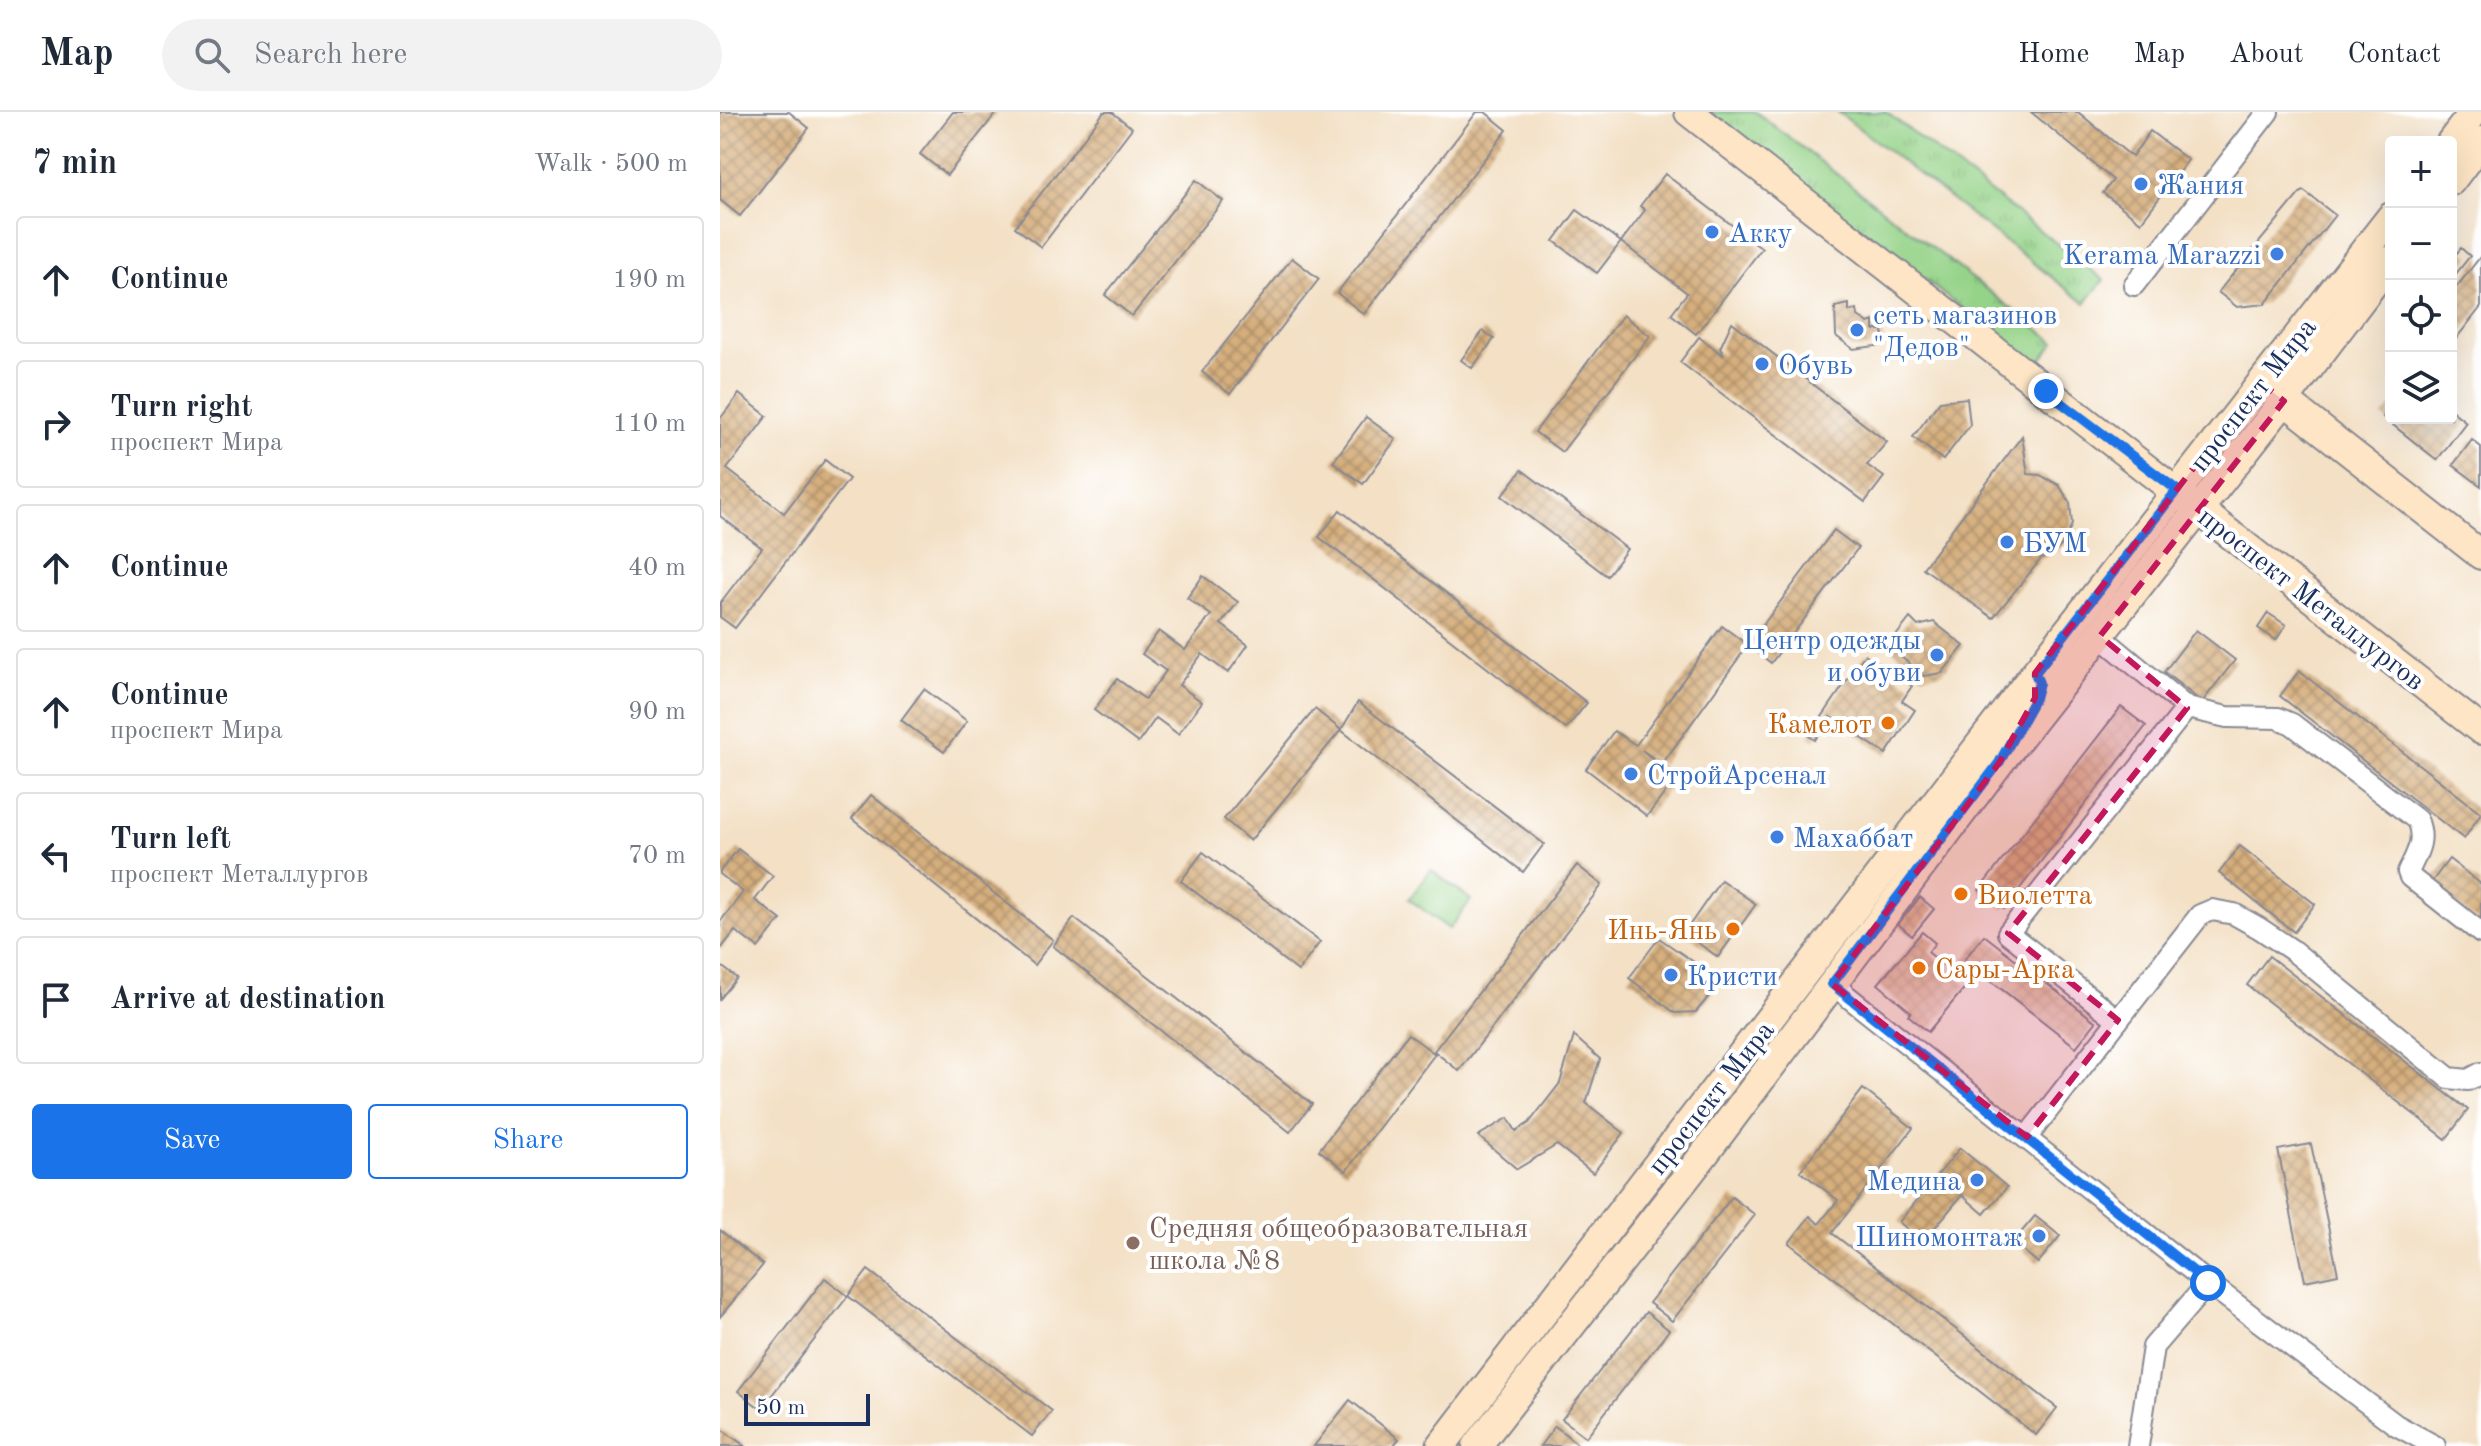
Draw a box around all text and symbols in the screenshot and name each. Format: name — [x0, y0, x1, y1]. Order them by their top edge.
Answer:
search box — [162, 19, 722, 91]
icon: search — [190, 33, 234, 77]
text: Map — [40, 36, 114, 74]
text: Search here — [254, 40, 407, 70]
text: Home — [2018, 41, 2089, 69]
text: Map — [2133, 41, 2185, 69]
text: About — [2229, 41, 2304, 69]
text: Contact — [2348, 41, 2441, 69]
map controls — [2385, 136, 2457, 424]
button: + — [2385, 136, 2457, 208]
text: 7 min — [32, 147, 117, 181]
text: Walk · 500 m — [534, 151, 688, 177]
place label: Жания — [2157, 173, 2244, 201]
marker: Жания — [2132, 175, 2150, 193]
button: − — [2385, 208, 2457, 280]
place label: Акку — [1728, 221, 1793, 249]
marker: Акку — [1703, 223, 1721, 241]
place label: Kerama Marazzi — [2063, 243, 2261, 271]
marker: Kerama Marazzi — [2268, 245, 2286, 263]
icon: ahead — [34, 258, 78, 302]
text: Continue — [110, 265, 229, 295]
text: 190 m — [613, 267, 686, 293]
button: locate — [2385, 280, 2457, 352]
place label: сеть магазинов "Дедов" — [1873, 303, 2057, 363]
street label: проспект Мира — [2186, 314, 2323, 478]
marker: сеть магазинов "Дедов" — [1848, 321, 1866, 339]
button: layers — [2385, 352, 2457, 424]
place label: Обувь — [1778, 353, 1853, 381]
marker: Обувь — [1753, 355, 1771, 373]
route end — [2028, 373, 2064, 409]
text: Turn right — [110, 393, 252, 423]
icon: right — [34, 402, 78, 446]
text: 110 m — [613, 411, 686, 437]
text: проспект Мира — [110, 430, 283, 456]
street label: проспект Металлургов — [2192, 504, 2428, 697]
place label: БУМ — [2023, 531, 2087, 559]
marker: БУМ — [1998, 533, 2016, 551]
icon: ahead — [34, 546, 78, 590]
text: Continue — [110, 553, 229, 583]
text: 40 m — [628, 555, 686, 581]
place label: Центр одежды и обуви — [1743, 628, 1921, 688]
marker: Центр одежды и обуви — [1928, 646, 1946, 664]
text: Continue — [110, 681, 229, 711]
icon: ahead — [34, 690, 78, 734]
text: 90 m — [628, 699, 686, 725]
place label: Камелот — [1768, 712, 1872, 740]
marker: Камелот — [1879, 714, 1897, 732]
text: проспект Мира — [110, 718, 283, 744]
place label: СтройАрсенал — [1647, 763, 1827, 791]
marker: СтройАрсенал — [1622, 765, 1640, 783]
text: Turn left — [110, 825, 231, 855]
place label: Махаббат — [1793, 826, 1914, 854]
marker: Махаббат — [1768, 828, 1786, 846]
icon: left — [34, 834, 78, 878]
text: 70 m — [628, 843, 686, 869]
text: проспект Металлургов — [110, 862, 368, 888]
place label: Виолетта — [1977, 883, 2093, 911]
marker: Виолетта — [1952, 885, 1970, 903]
place label: Инь-Янь — [1607, 918, 1717, 946]
marker: Инь-Янь — [1724, 920, 1742, 938]
place label: Сары-Арка — [1935, 957, 2075, 985]
marker: Сары-Арка — [1910, 959, 1928, 977]
place label: Кристи — [1687, 964, 1777, 992]
marker: Кристи — [1662, 966, 1680, 984]
icon: arrive — [34, 978, 78, 1022]
text: Arrive at destination — [110, 985, 385, 1015]
street label: проспект Мира — [1644, 1017, 1781, 1181]
button: Save — [32, 1104, 352, 1179]
button: Share — [368, 1104, 688, 1179]
place label: Медина — [1867, 1169, 1961, 1197]
marker: Медина — [1968, 1171, 1986, 1189]
place label: Средняя общеобразовательная школа №8 — [1149, 1216, 1528, 1276]
place label: Шиномонтаж — [1855, 1225, 2023, 1253]
marker: Шиномонтаж — [2030, 1227, 2048, 1245]
marker: Средняя общеобразовательная школа №8 — [1124, 1234, 1142, 1252]
route start — [2190, 1265, 2226, 1301]
scale bar — [744, 1390, 870, 1426]
text: 50 m — [756, 1397, 805, 1419]

